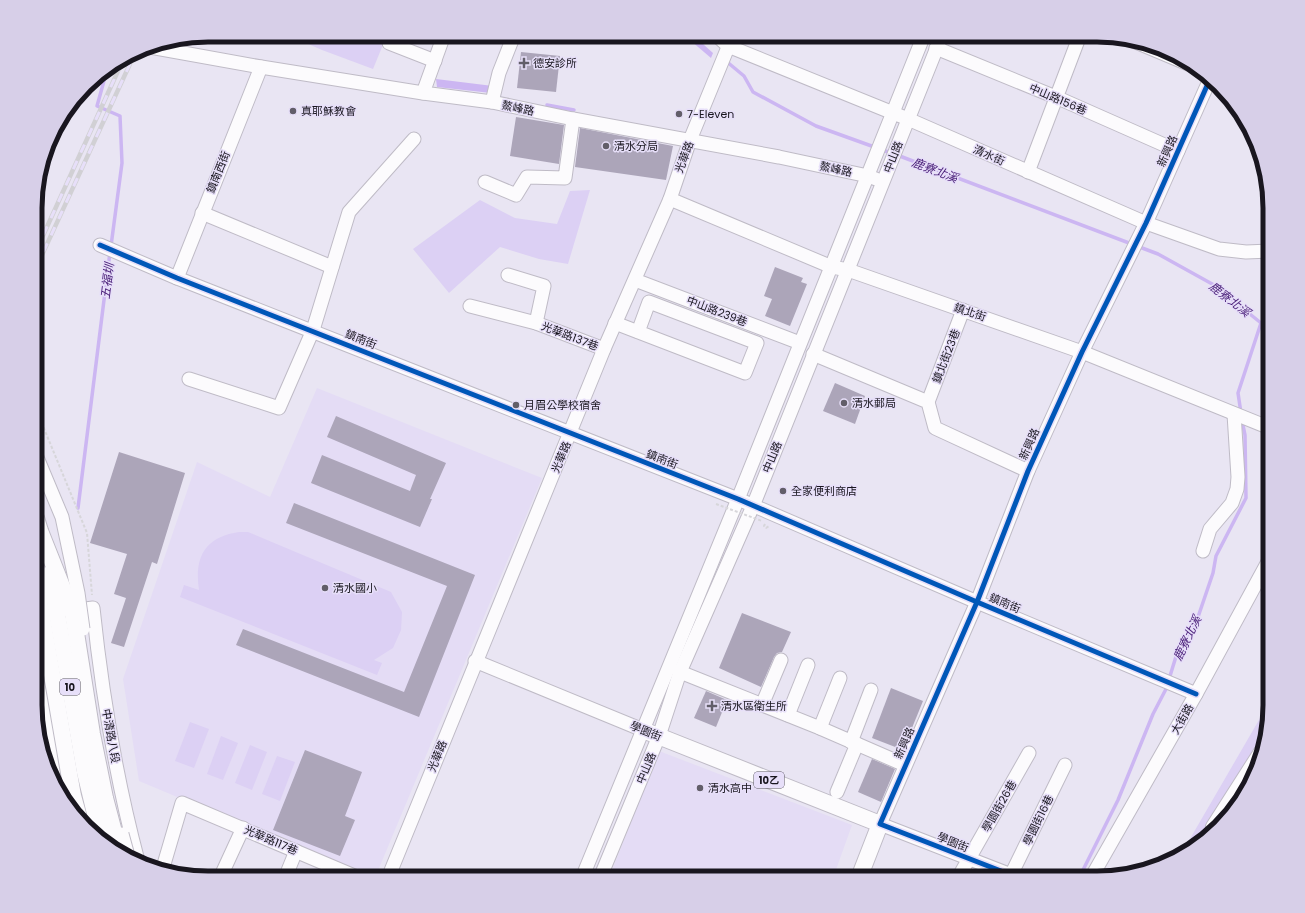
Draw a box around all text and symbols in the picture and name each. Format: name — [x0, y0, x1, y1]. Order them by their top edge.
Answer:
place label: 德安診所 — [533, 55, 577, 71]
marker: 德安診所 — [518, 57, 530, 69]
street label: 中山路156巷 — [1027, 80, 1089, 118]
street label: 鰲峰路 — [500, 97, 536, 119]
place label: 真耶穌教會 — [301, 103, 356, 119]
marker: 真耶穌教會 — [288, 106, 298, 116]
place label: 7-Eleven — [687, 106, 734, 122]
marker: 7-Eleven — [674, 109, 684, 119]
street label: 新興路 — [1153, 133, 1181, 169]
place label: 清水分局 — [614, 138, 658, 154]
street label: 光華路 — [671, 139, 697, 175]
street label: 中山路 — [880, 139, 906, 175]
marker: 清水分局 — [601, 141, 611, 151]
street label: 清水街 — [971, 141, 1007, 169]
street label: 鎮南西街 — [202, 149, 234, 195]
water label: 鹿寮北溪 — [910, 153, 962, 187]
street label: 鰲峰路 — [818, 158, 854, 180]
water label: 五福圳 — [96, 260, 118, 300]
water label: 鹿寮北溪 — [1206, 278, 1256, 322]
street label: 中山路239巷 — [684, 292, 750, 330]
street label: 鎮北街 — [952, 299, 988, 325]
street label: 光華路137巷 — [539, 318, 601, 354]
street label: 鎮南街 — [343, 325, 379, 353]
street label: 鎮北街23巷 — [928, 327, 964, 385]
place label: 清水郵局 — [852, 395, 896, 411]
place label: 月眉公學校宿舍 — [524, 397, 601, 413]
marker: 清水郵局 — [839, 398, 849, 408]
marker: 月眉公學校宿舍 — [511, 400, 521, 410]
street label: 新興路 — [1015, 426, 1043, 462]
street label: 光華路 — [547, 439, 575, 475]
street label: 中山路 — [758, 439, 786, 475]
street label: 鎮南街 — [644, 446, 680, 472]
place label: 全家便利商店 — [791, 483, 857, 499]
marker: 全家便利商店 — [778, 486, 788, 496]
place label: 清水國小 — [333, 580, 377, 596]
marker: 清水國小 — [320, 583, 330, 593]
street label: 鎮南街 — [987, 589, 1023, 617]
water label: 鹿寮北溪 — [1169, 611, 1206, 663]
road number: 10 — [60, 679, 80, 695]
place label: 清水區衛生所 — [721, 698, 787, 714]
marker: 清水區衛生所 — [706, 700, 718, 712]
street label: 大街路 — [1167, 701, 1197, 737]
street label: 中清路八段 — [98, 708, 124, 764]
street label: 學園街 — [628, 717, 664, 745]
street label: 新興路 — [890, 725, 918, 761]
street label: 光華路 — [423, 738, 451, 774]
street label: 中山路 — [632, 750, 660, 786]
road number: 10乙 — [754, 772, 784, 788]
street label: 學園街26巷 — [978, 777, 1020, 835]
place label: 清水高中 — [708, 780, 752, 796]
marker: 清水高中 — [695, 783, 705, 793]
street label: 學園街16巷 — [1019, 792, 1057, 848]
street label: 光華路117巷 — [242, 821, 300, 859]
street label: 學園街 — [935, 828, 971, 856]

